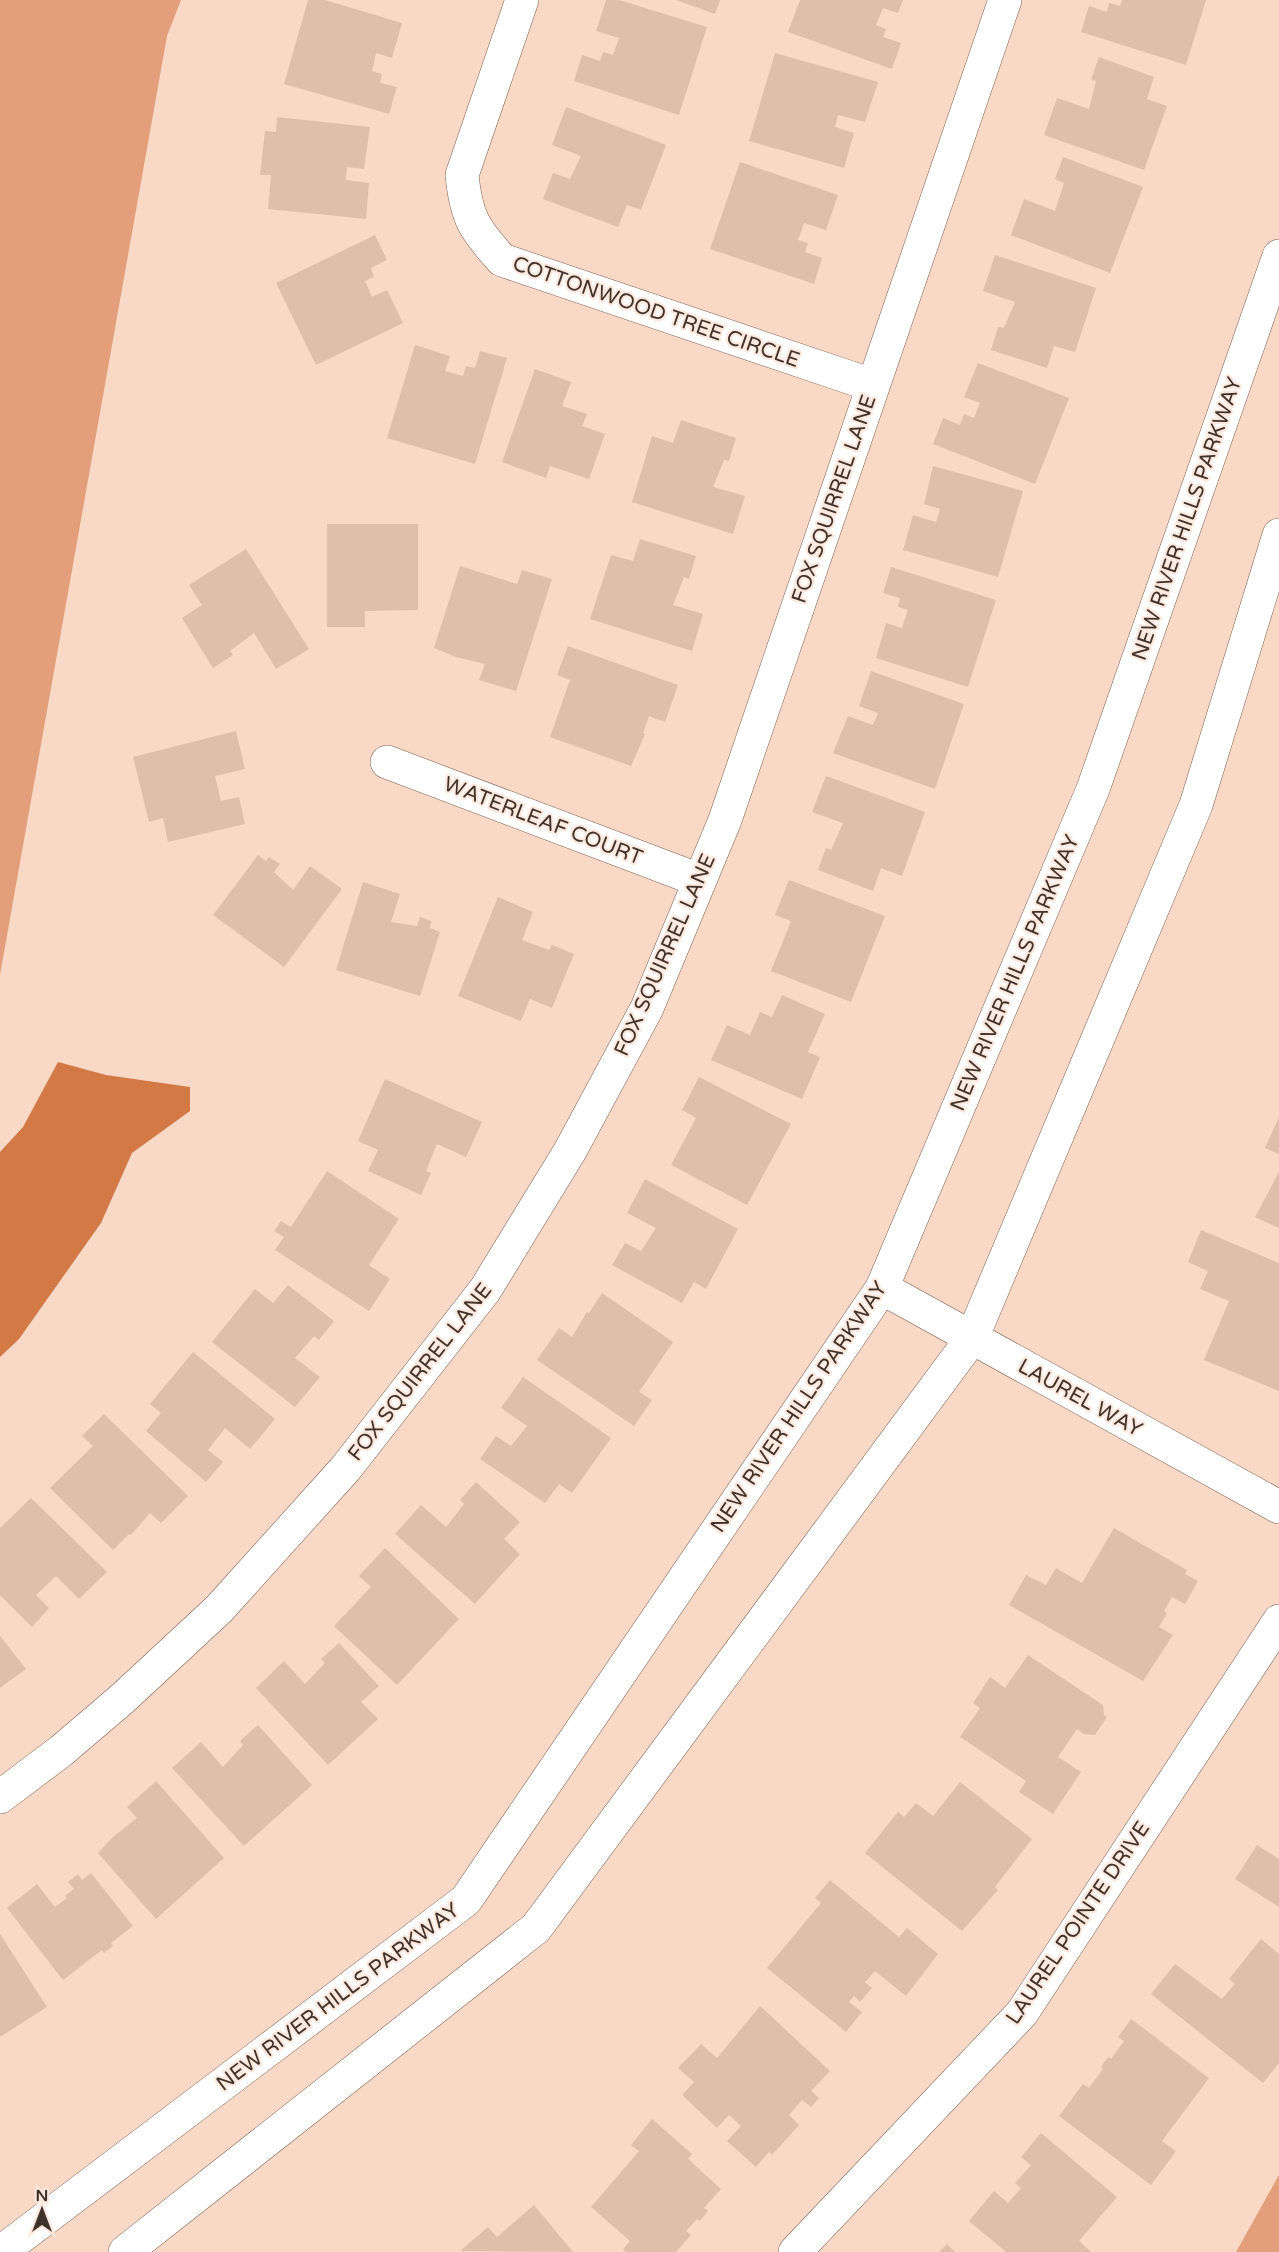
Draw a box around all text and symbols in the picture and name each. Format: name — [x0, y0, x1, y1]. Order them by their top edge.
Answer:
street label: COTTONWOOD TREE CIRCLE — [509, 251, 803, 373]
street label: NEW RIVER HILLS PARKWAY — [1127, 374, 1247, 664]
street label: FOX SQUIRREL LANE — [787, 392, 881, 606]
street label: WATERLEAF COURT — [440, 772, 646, 871]
street label: NEW RIVER HILLS PARKWAY — [945, 831, 1085, 1115]
street label: FOX SQUIRREL LANE — [609, 850, 721, 1060]
street label: NEW RIVER HILLS PARKWAY — [705, 1277, 893, 1537]
street label: FOX SQUIRREL LANE — [343, 1278, 497, 1466]
street label: LAUREL WAY — [1014, 1354, 1146, 1442]
street label: LAUREL POINTE DRIVE — [1001, 1817, 1155, 2029]
street label: NEW RIVER HILLS PARKWAY — [212, 1897, 464, 2097]
north arrow — [12, 2180, 72, 2240]
text: N — [36, 2186, 48, 2206]

